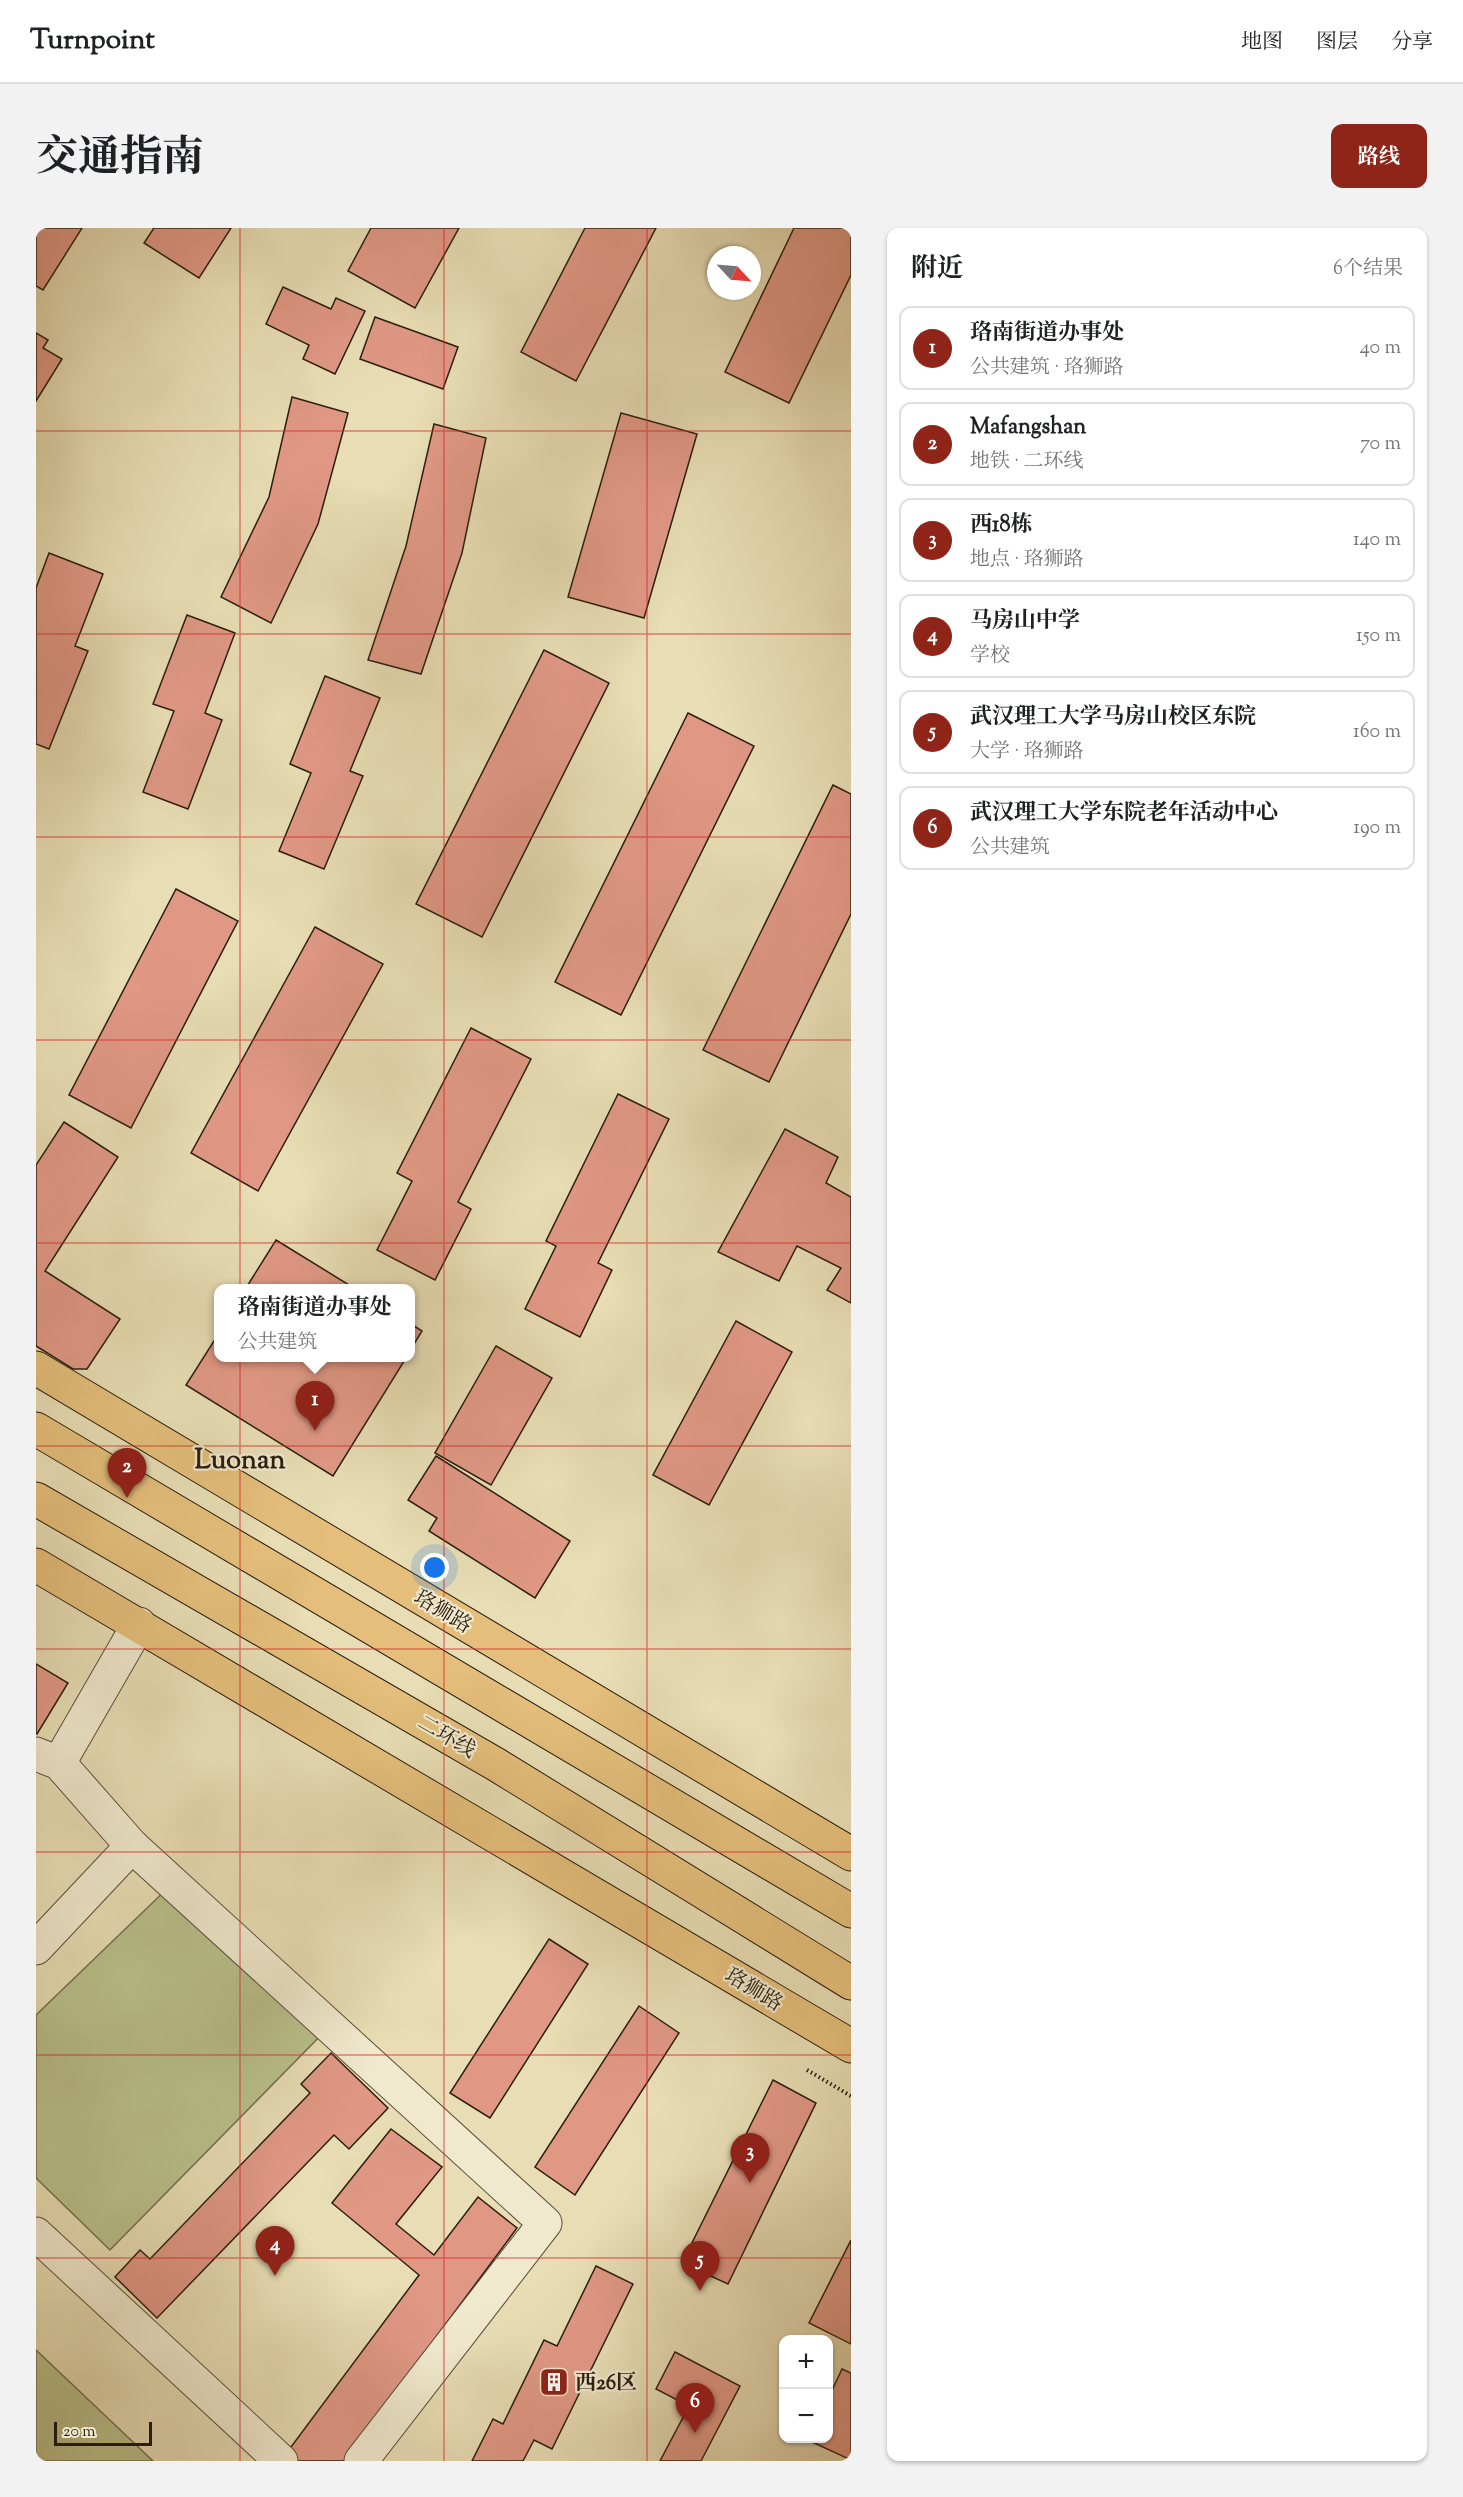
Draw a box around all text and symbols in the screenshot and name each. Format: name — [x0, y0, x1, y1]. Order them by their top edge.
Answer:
text: Turnpoint — [30, 21, 155, 61]
text: 地图 — [1241, 28, 1283, 58]
text: 图层 — [1316, 28, 1358, 58]
text: 分享 — [1391, 28, 1433, 58]
button: 路线 — [1331, 124, 1427, 188]
text: 交通指南 — [36, 130, 204, 190]
north arrow — [707, 246, 761, 300]
text: 附近 — [911, 251, 963, 288]
text: 6个结果 — [1333, 255, 1403, 284]
text: 珞南街道办事处 — [970, 318, 1124, 350]
text: 1 — [929, 334, 936, 363]
text: 40 m — [1360, 334, 1401, 363]
text: 公共建筑 · 珞狮路 — [970, 354, 1124, 383]
text: Mafangshan — [970, 412, 1086, 444]
text: 2 — [928, 430, 937, 459]
text: 70 m — [1360, 430, 1401, 459]
text: 地铁 · 二环线 — [970, 448, 1084, 477]
text: 西18栋 — [970, 510, 1032, 542]
text: 3 — [928, 526, 937, 555]
text: 140 m — [1353, 526, 1401, 555]
text: 地点 · 珞狮路 — [970, 546, 1084, 575]
text: 马房山中学 — [970, 606, 1080, 638]
text: 4 — [927, 622, 938, 651]
text: 150 m — [1356, 622, 1401, 651]
text: 学校 — [970, 642, 1010, 671]
text: 武汉理工大学马房山校区东院 — [970, 702, 1256, 734]
text: 5 — [929, 718, 936, 747]
text: 160 m — [1353, 718, 1401, 747]
text: 大学 · 珞狮路 — [970, 738, 1084, 767]
text: 武汉理工大学东院老年活动中心 — [970, 798, 1278, 830]
text: 6 — [928, 814, 937, 843]
text: 190 m — [1353, 814, 1401, 843]
text: 公共建筑 — [970, 834, 1050, 863]
popup — [214, 1284, 415, 1362]
text: 珞南街道办事处 — [237, 1293, 392, 1325]
text: 公共建筑 — [237, 1329, 317, 1358]
pin: 1 — [296, 1382, 334, 1431]
district label: Luonan — [195, 1442, 286, 1481]
pin: 2 — [108, 1448, 146, 1498]
your location — [420, 1553, 449, 1582]
street label: 珞狮路 — [407, 1584, 477, 1642]
street label: 二环线 — [411, 1709, 481, 1766]
street label: 珞狮路 — [718, 1962, 788, 2020]
pin: 3 — [730, 2134, 770, 2183]
pin: 4 — [256, 2226, 294, 2276]
pin: 5 — [680, 2242, 720, 2291]
map controls — [779, 2335, 833, 2443]
button: + — [779, 2335, 833, 2389]
building icon: 西26区 — [538, 2366, 570, 2398]
place label: 西26区 — [575, 2369, 637, 2399]
pin: 6 — [676, 2384, 714, 2433]
button: − — [779, 2389, 833, 2443]
scale bar — [54, 2419, 152, 2446]
text: 20 m — [63, 2421, 96, 2444]

